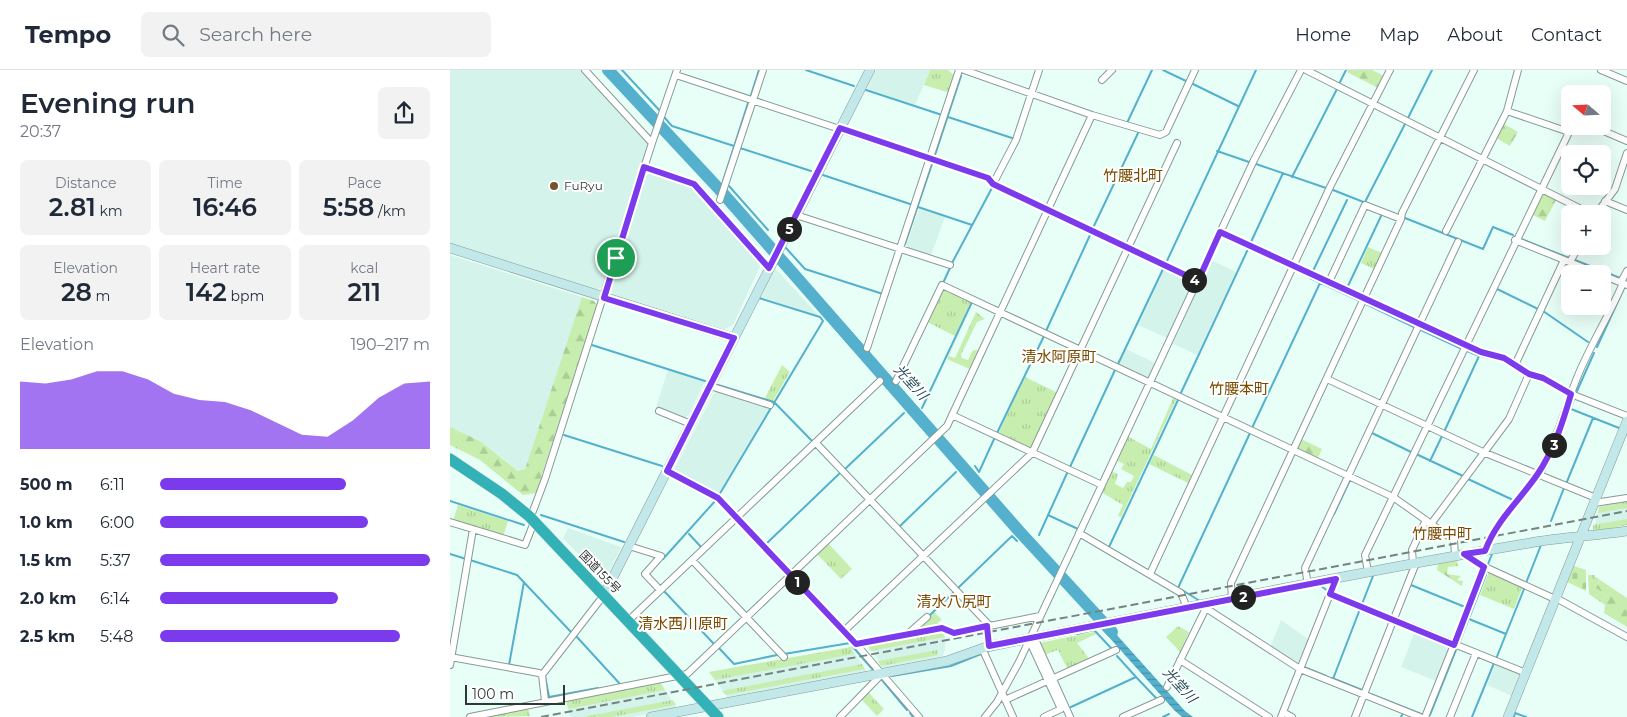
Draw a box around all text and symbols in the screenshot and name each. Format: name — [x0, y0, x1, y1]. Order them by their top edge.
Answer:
search box — [141, 12, 491, 57]
text: Tempo — [25, 20, 111, 49]
icon: search — [159, 21, 187, 49]
text: Search here — [199, 23, 312, 46]
text: Home — [1295, 24, 1351, 46]
text: Map — [1379, 24, 1419, 46]
text: About — [1447, 24, 1503, 46]
text: Contact — [1531, 24, 1602, 46]
north arrow — [1561, 85, 1611, 135]
map controls — [1561, 85, 1611, 315]
text: Evening run — [20, 86, 195, 120]
button: share — [378, 87, 430, 139]
text: 20:37 — [20, 122, 61, 141]
button: locate — [1561, 145, 1611, 195]
district label: 竹腰北町 — [1103, 166, 1163, 185]
text: Distance — [55, 174, 116, 192]
text: Time — [207, 174, 243, 192]
text: Pace — [347, 174, 381, 192]
place label: FuRyu — [564, 178, 603, 193]
marker: FuRyu — [548, 180, 560, 192]
text: 2.81 — [49, 192, 96, 222]
text: 16:46 — [193, 192, 257, 222]
text: 5:58 — [323, 192, 374, 222]
text: km — [96, 202, 123, 220]
text: /km — [374, 202, 406, 220]
button: + — [1561, 205, 1611, 255]
pin: 5 — [776, 216, 802, 242]
text: 5 — [785, 220, 794, 238]
pin — [595, 237, 637, 279]
icon: arrive — [602, 244, 630, 272]
text: Elevation — [53, 259, 118, 277]
text: Heart rate — [190, 259, 260, 277]
text: kcal — [350, 259, 378, 277]
button: − — [1561, 265, 1611, 315]
pin: 4 — [1182, 268, 1206, 292]
text: 4 — [1190, 271, 1199, 289]
text: 28 — [61, 277, 92, 307]
text: 142 — [186, 277, 227, 307]
text: 211 — [348, 277, 381, 307]
text: m — [92, 287, 110, 305]
text: bpm — [227, 287, 264, 305]
text: Elevation — [20, 335, 94, 354]
text: 190–217 m — [351, 335, 430, 354]
district label: 清水阿原町 — [1021, 347, 1097, 366]
water label: 光堂川 — [890, 360, 933, 405]
district label: 竹腰本町 — [1209, 379, 1269, 398]
pin: 3 — [1542, 432, 1566, 458]
text: 3 — [1550, 436, 1559, 454]
text: 500 m — [20, 475, 73, 494]
text: 6:11 — [100, 475, 125, 494]
text: 1.0 km — [20, 513, 73, 532]
text: 6:00 — [100, 513, 134, 532]
district label: 竹腰中町 — [1412, 524, 1472, 543]
street label: 国道155号 — [576, 547, 624, 596]
text: 1.5 km — [20, 551, 72, 570]
text: 5:37 — [100, 551, 131, 570]
pin: 1 — [784, 570, 810, 594]
text: 1 — [795, 573, 800, 591]
pin: 2 — [1230, 584, 1256, 610]
text: 2 — [1239, 588, 1248, 606]
text: 2.0 km — [20, 589, 76, 608]
text: 6:14 — [100, 589, 130, 608]
district label: 清水八尻町 — [916, 592, 992, 611]
district label: 清水西川原町 — [638, 614, 728, 633]
text: 2.5 km — [20, 627, 75, 646]
text: 5:48 — [100, 627, 133, 646]
water label: 光堂川 — [1159, 663, 1202, 708]
scale bar — [465, 682, 565, 705]
text: 100 m — [472, 685, 514, 703]

